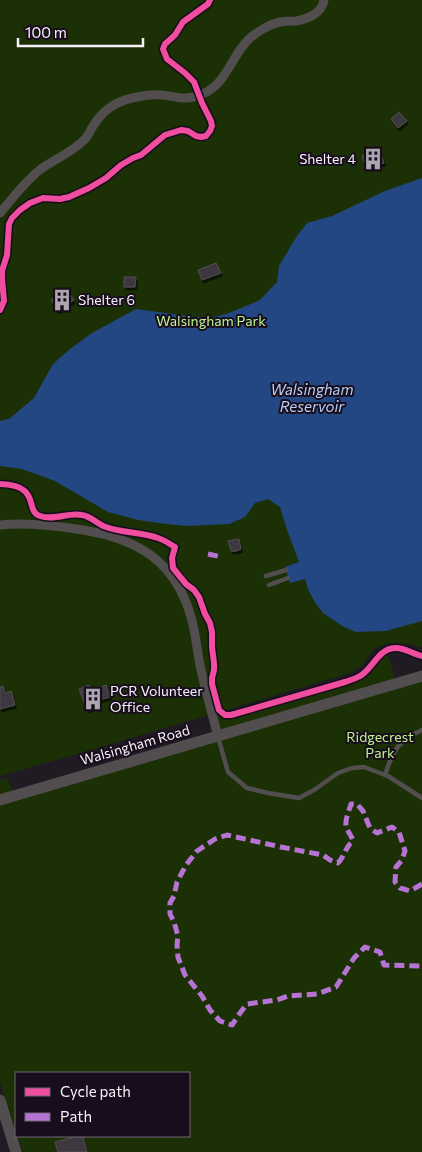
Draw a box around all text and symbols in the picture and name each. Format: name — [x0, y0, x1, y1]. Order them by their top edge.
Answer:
scale bar — [18, 15, 142, 47]
text: 100 m — [25, 23, 67, 41]
building icon: Shelter 4 — [360, 146, 386, 172]
place label: Shelter 4 — [299, 150, 357, 167]
building icon: Shelter 6 — [49, 287, 75, 313]
place label: Shelter 6 — [78, 291, 135, 308]
park label: Walsingham Park — [156, 312, 266, 329]
water label: Walsingham Reservoir — [270, 380, 354, 415]
place label: PCR Volunteer Office — [110, 682, 203, 715]
building icon: PCR Volunteer Office — [80, 686, 106, 712]
street label: Walsingham Road — [78, 721, 191, 768]
park label: Ridgecrest Park — [346, 728, 414, 761]
legend — [15, 1072, 190, 1137]
text: Cycle path — [60, 1082, 131, 1100]
text: Path — [60, 1107, 92, 1125]

